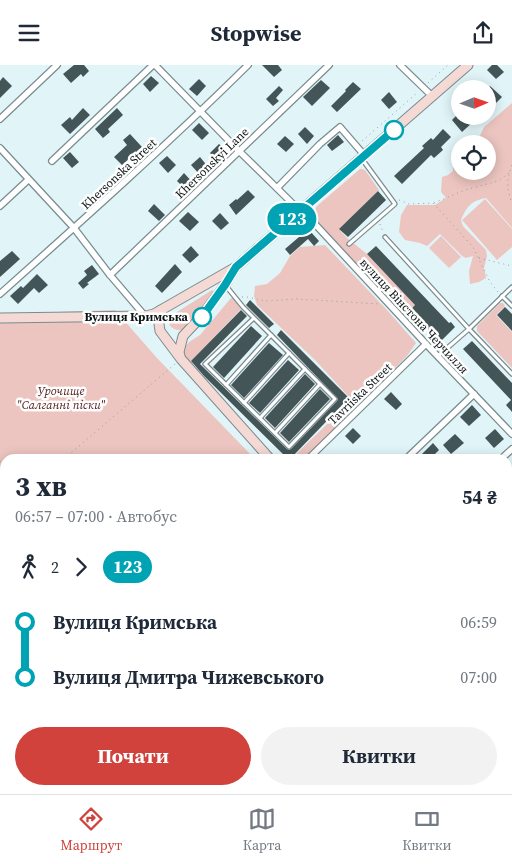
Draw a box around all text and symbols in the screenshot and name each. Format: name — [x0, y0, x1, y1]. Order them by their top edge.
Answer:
text: Stopwise — [211, 18, 301, 48]
icon: menu — [15, 19, 43, 47]
icon: share — [469, 19, 497, 47]
north arrow — [451, 80, 496, 125]
map controls — [451, 80, 496, 180]
unlabelled marker — [384, 120, 404, 140]
street label: Khersonskyi Lane — [172, 124, 252, 202]
street label: Khersonska Street — [78, 135, 160, 213]
button: locate — [451, 135, 496, 180]
line badge: 123 — [263, 203, 321, 235]
text: 123 — [277, 206, 307, 231]
street label: вулиця Вінстона Черчилля — [356, 255, 472, 377]
marker: Вулиця Кримська — [192, 307, 212, 327]
place label: Вулиця Кримська — [84, 309, 189, 325]
street label: Tavriiska Street — [325, 360, 395, 428]
park label: Урочище "Салганні піски" — [17, 383, 105, 413]
text: 3 хв — [15, 467, 67, 505]
text: 54 ₴ — [462, 484, 497, 510]
text: 06:57 – 07:00 · Автобус — [15, 505, 177, 527]
icon: walk — [15, 553, 43, 581]
icon: forward — [67, 553, 95, 581]
text: 123 — [113, 554, 142, 579]
text: 2 — [51, 556, 59, 578]
text: Вулиця Кримська — [53, 609, 217, 635]
text: 06:59 — [460, 611, 497, 633]
text: Вулиця Дмитра Чижевського — [53, 664, 324, 690]
text: 07:00 — [460, 666, 497, 688]
button: Почати — [15, 727, 251, 785]
button: Квитки — [261, 727, 497, 785]
tab: Маршрут — [60, 805, 122, 855]
tab: Карта — [243, 805, 282, 855]
tab: Квитки — [402, 805, 452, 855]

